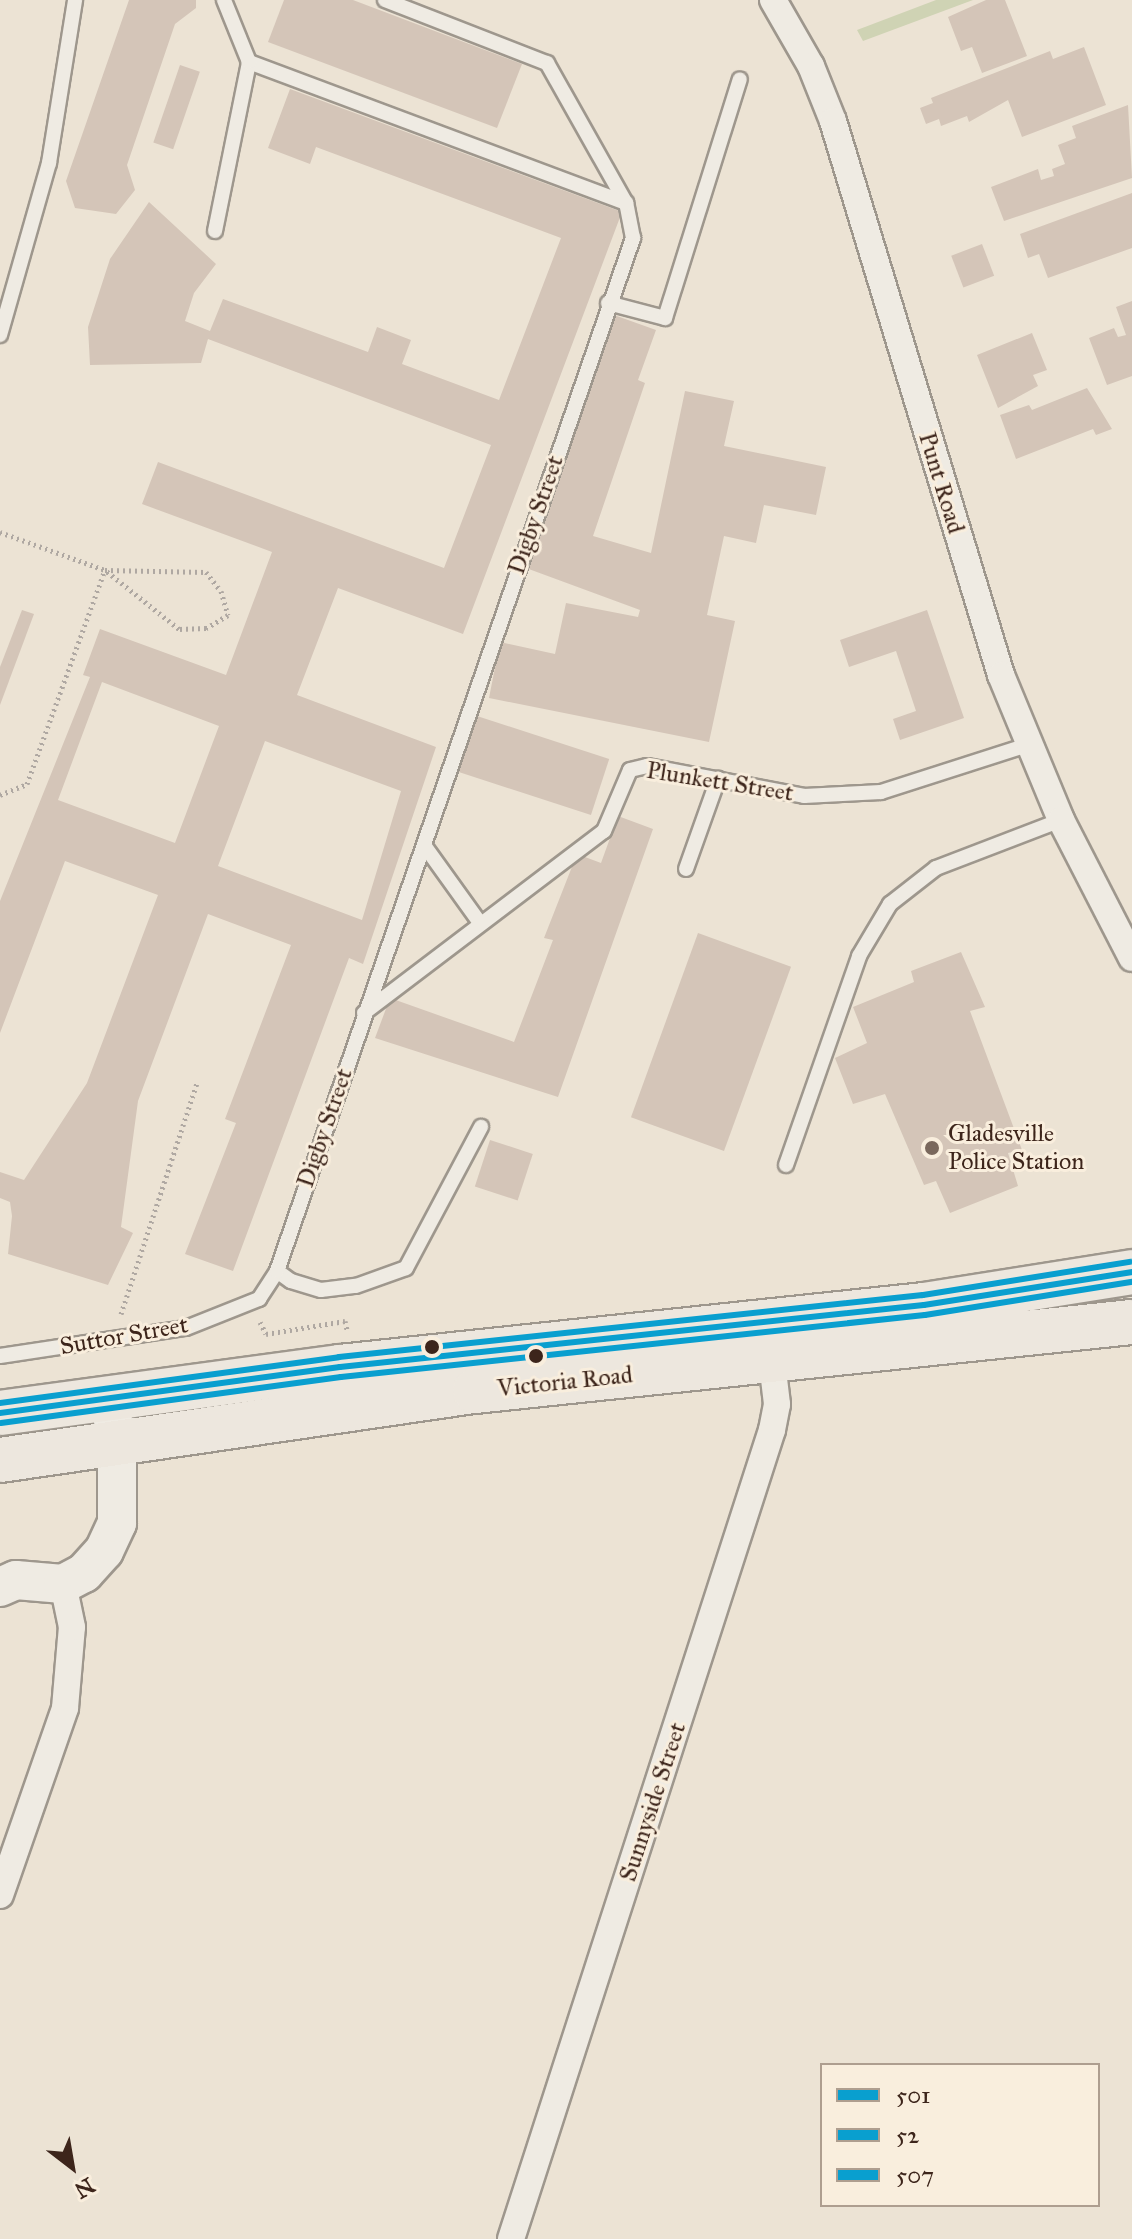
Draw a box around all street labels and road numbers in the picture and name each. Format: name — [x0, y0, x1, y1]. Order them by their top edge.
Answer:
street label: Punt Road — [912, 429, 970, 537]
street label: Digby Street — [502, 452, 570, 578]
street label: Plunkett Street — [644, 756, 796, 808]
street label: Digby Street — [291, 1065, 359, 1191]
street label: Suttor Street — [58, 1311, 190, 1361]
street label: Victoria Road — [496, 1361, 634, 1403]
street label: Sunnyside Street — [614, 1719, 692, 1885]

